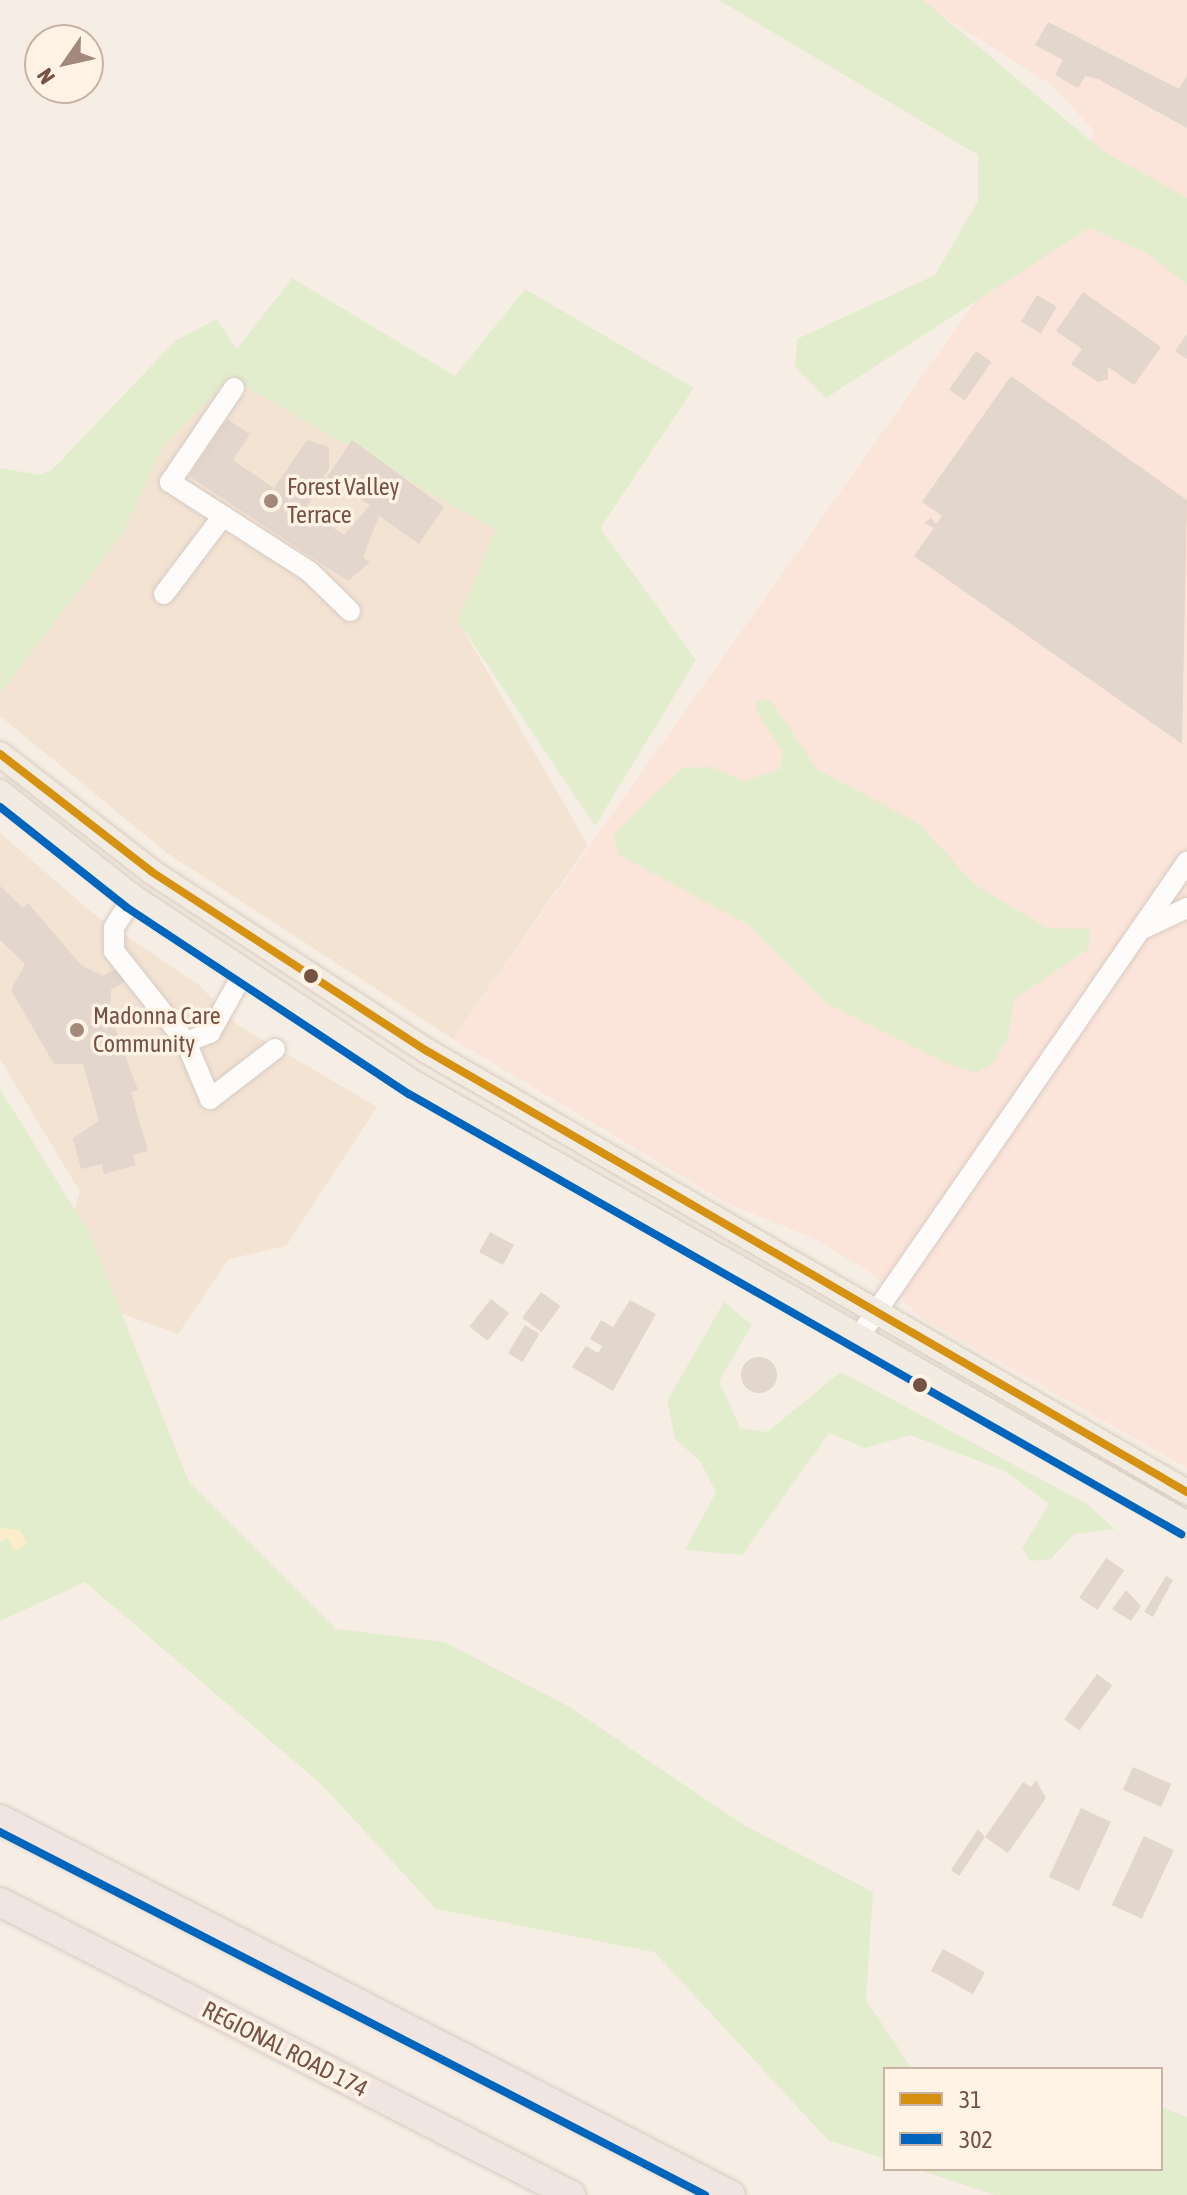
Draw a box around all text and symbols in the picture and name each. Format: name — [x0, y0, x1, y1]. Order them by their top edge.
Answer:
north arrow — [24, 24, 104, 104]
text: N — [31, 64, 60, 89]
place label: Forest Valley Terrace — [287, 473, 399, 529]
marker: Forest Valley Terrace — [262, 492, 280, 510]
unlabelled marker — [303, 968, 319, 984]
place label: Madonna Care Community — [93, 1002, 221, 1058]
marker: Madonna Care Community — [68, 1021, 86, 1039]
unlabelled marker — [912, 1377, 928, 1393]
street label: REGIONAL ROAD 174 — [198, 1995, 372, 2103]
legend — [883, 2067, 1163, 2171]
text: 31 — [959, 2086, 982, 2113]
text: 302 — [959, 2126, 993, 2153]

